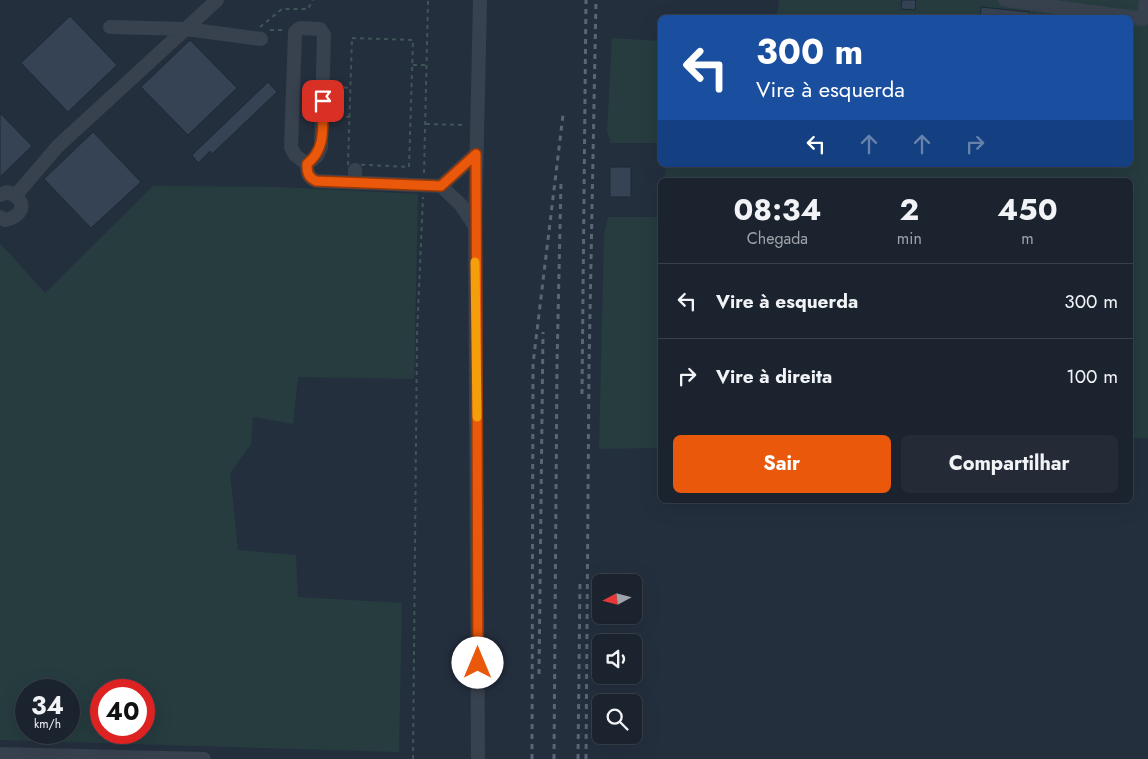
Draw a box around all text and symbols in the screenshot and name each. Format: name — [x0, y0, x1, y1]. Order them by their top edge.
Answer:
text: 300 m — [756, 27, 863, 77]
icon: left — [673, 35, 738, 100]
text: Vire à esquerda — [756, 73, 905, 105]
pin — [302, 80, 344, 122]
icon: arrive — [309, 87, 337, 115]
icon: left — [802, 130, 830, 158]
icon: ahead — [855, 130, 883, 158]
icon: ahead — [908, 130, 936, 158]
icon: right — [961, 130, 989, 158]
text: 08:34 — [733, 188, 821, 231]
text: 2 — [900, 188, 919, 231]
text: 450 — [997, 188, 1058, 231]
text: Chegada — [747, 227, 808, 250]
text: min — [897, 227, 922, 250]
text: m — [1021, 227, 1034, 250]
icon: left — [673, 287, 701, 315]
text: Vire à esquerda — [716, 288, 858, 315]
text: 300 m — [1064, 288, 1118, 315]
icon: right — [673, 362, 701, 390]
text: Vire à direita — [716, 363, 832, 390]
text: 100 m — [1066, 363, 1118, 390]
button: Sair — [673, 435, 891, 493]
button: Compartilhar — [901, 435, 1118, 493]
north arrow — [592, 574, 642, 624]
map controls — [592, 574, 642, 744]
button: sound — [592, 634, 642, 684]
position arrow — [451, 636, 503, 688]
speed limit sign: 40 — [90, 679, 155, 744]
text: 34 — [31, 687, 64, 723]
button: search — [592, 694, 642, 744]
text: km/h — [34, 715, 61, 733]

